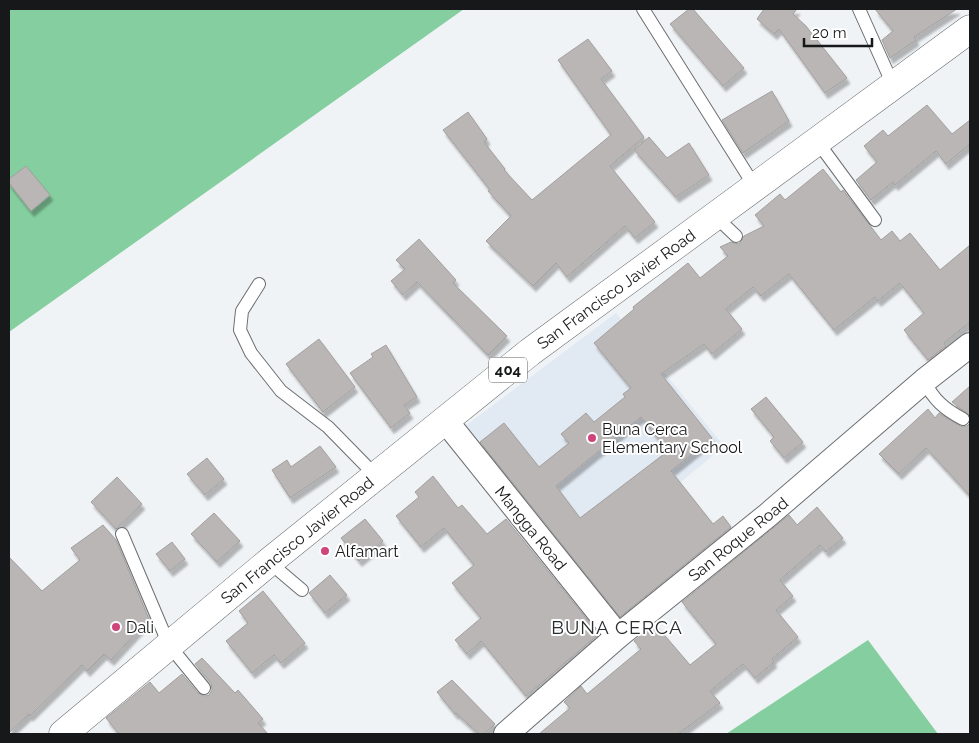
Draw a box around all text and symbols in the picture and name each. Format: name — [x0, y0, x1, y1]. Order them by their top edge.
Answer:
scale bar — [804, 15, 872, 47]
text: 20 m — [812, 24, 847, 42]
street label: San Francisco Javier Road — [533, 225, 699, 353]
road number: 404 — [489, 358, 527, 382]
place label: Buna Cerca Elementary School — [602, 420, 743, 457]
marker: Buna Cerca Elementary School — [586, 432, 598, 444]
street label: San Francisco Javier Road — [217, 473, 378, 608]
street label: Mangga Road — [491, 482, 570, 574]
street label: San Roque Road — [685, 493, 792, 585]
place label: Alfamart — [335, 542, 399, 561]
marker: Alfamart — [319, 545, 331, 557]
district label: BUNA CERCA — [551, 616, 683, 638]
place label: Dali — [126, 618, 154, 637]
marker: Dali — [110, 621, 122, 633]

